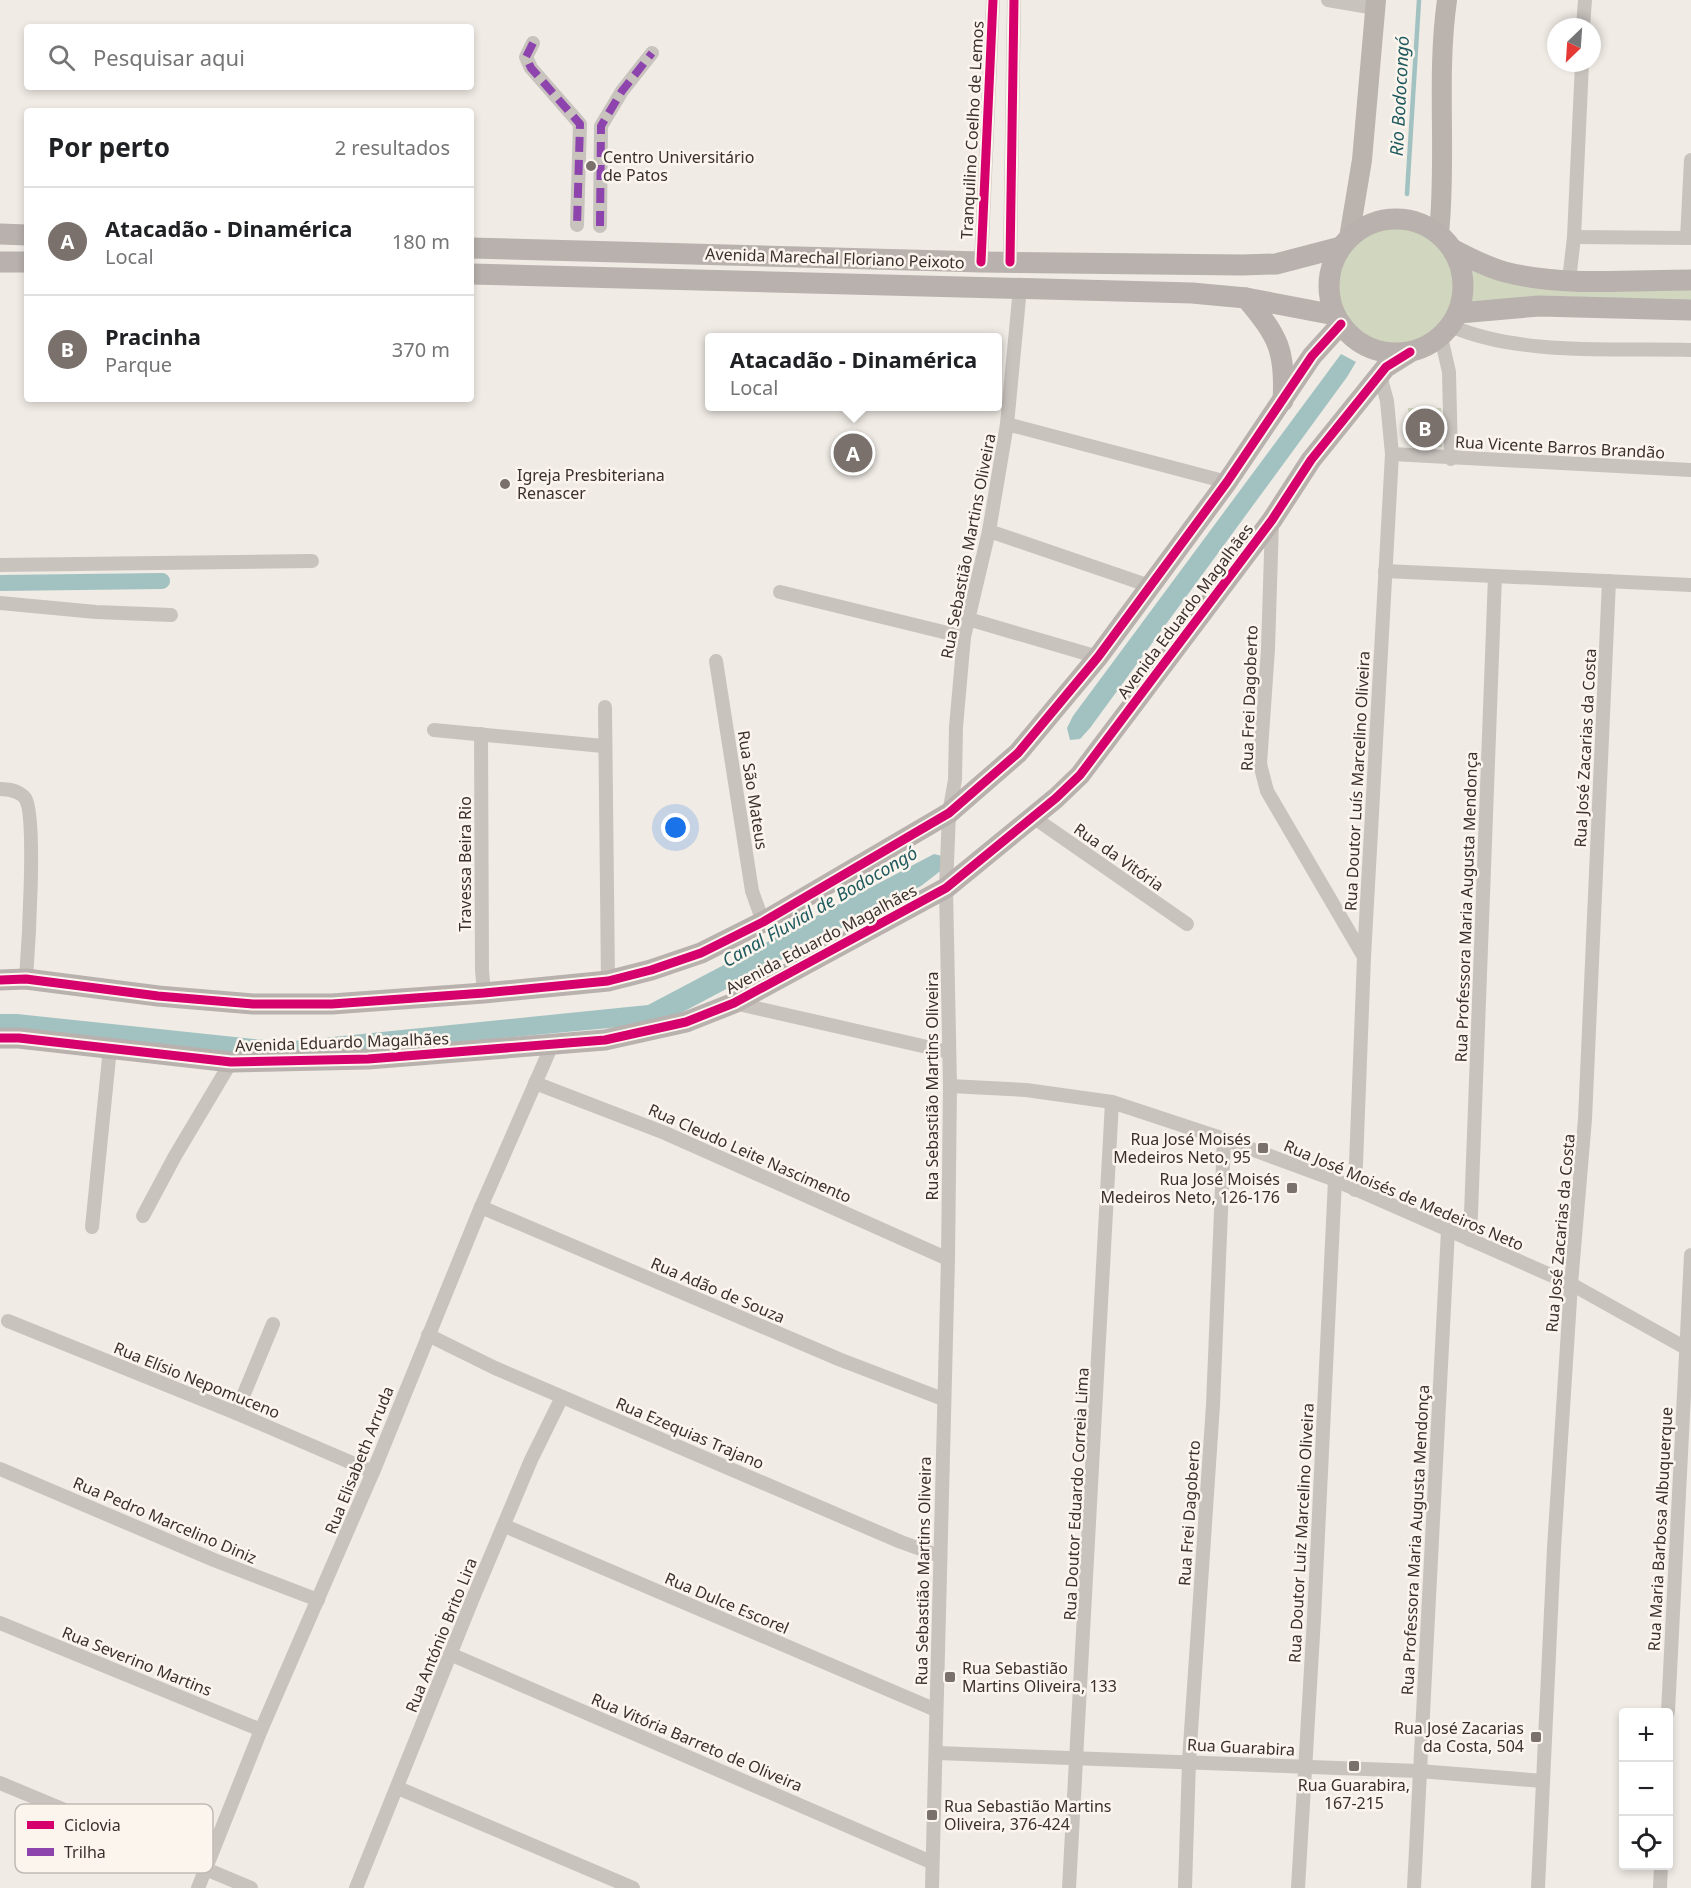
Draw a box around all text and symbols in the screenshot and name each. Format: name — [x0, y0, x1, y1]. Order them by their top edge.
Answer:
north arrow — [1547, 18, 1601, 72]
street label: Tranquilino Coelho de Lemos — [955, 20, 989, 240]
search box — [24, 24, 474, 90]
water label: Rio Bodocongó — [1384, 35, 1414, 157]
icon: search — [45, 41, 78, 74]
text: Pesquisar aqui — [93, 42, 245, 72]
text: Por perto — [48, 129, 170, 165]
text: 2 resultados — [335, 134, 450, 161]
place label: Centro Universitário de Patos — [603, 146, 754, 186]
marker: Centro Universitário de Patos — [584, 159, 598, 173]
text: Atacadão - Dinamérica — [105, 213, 352, 243]
text: A — [61, 228, 74, 255]
text: 180 m — [392, 228, 450, 255]
street label: Avenida Marechal Floriano Peixoto — [705, 242, 965, 274]
text: Local — [105, 243, 154, 270]
text: Pracinha — [105, 321, 201, 351]
popup — [705, 333, 1002, 411]
text: B — [61, 336, 74, 363]
text: 370 m — [392, 336, 450, 363]
text: Atacadão - Dinamérica — [730, 344, 977, 374]
text: Parque — [105, 351, 172, 378]
text: Local — [730, 374, 778, 401]
pin: B — [1406, 406, 1444, 450]
pin: A — [834, 430, 872, 476]
street label: Rua Vicente Barros Brandão — [1455, 431, 1665, 463]
street label: Rua Sebastião Martins Oliveira — [935, 432, 1001, 660]
place label: Igreja Presbiteriana Renascer — [517, 464, 665, 504]
marker: Igreja Presbiteriana Renascer — [498, 477, 512, 491]
street label: Avenida Eduardo Magalhães — [1112, 519, 1258, 703]
street label: Rua Frei Dagoberto — [1235, 625, 1263, 771]
street label: Rua José Zacarias da Costa — [1569, 648, 1601, 848]
street label: Rua Doutor Luís Marcelino Oliveira — [1339, 650, 1375, 912]
street label: Rua São Mateus — [733, 729, 773, 851]
street label: Rua Professora Maria Augusta Mendonça — [1450, 751, 1482, 1063]
street label: Travessa Beira Rio — [454, 796, 476, 932]
your location — [661, 813, 690, 842]
street label: Rua da Vitória — [1070, 818, 1168, 896]
water label: Canal Fluvial de Bodocongó — [717, 840, 922, 972]
street label: Avenida Eduardo Magalhães — [721, 879, 921, 999]
street label: Rua Sebastião Martins Oliveira — [921, 972, 943, 1201]
street label: Avenida Eduardo Magalhães — [235, 1027, 449, 1057]
street label: Rua Cleudo Leite Nascimento — [645, 1098, 855, 1208]
place label: Rua José Moisés Medeiros Neto, 95 — [1113, 1128, 1251, 1168]
street label: Rua José Zacarias da Costa — [1540, 1133, 1580, 1333]
street label: Rua José Moisés de Medeiros Neto — [1281, 1134, 1527, 1256]
marker: Rua José Moisés Medeiros Neto, 95 — [1256, 1141, 1270, 1155]
place label: Rua José Moisés Medeiros Neto, 126-176 — [1101, 1168, 1280, 1208]
marker: Rua José Moisés Medeiros Neto, 126-176 — [1285, 1181, 1299, 1195]
street label: Rua Adão de Souza — [648, 1252, 788, 1328]
street label: Rua Elísio Nepomuceno — [111, 1337, 283, 1423]
street label: Rua Doutor Eduardo Correia Lima — [1058, 1367, 1094, 1621]
street label: Rua Elisabeth Arruda — [319, 1383, 399, 1537]
street label: Rua Professora Maria Augusta Mendonça — [1396, 1384, 1434, 1696]
street label: Rua Ezequias Trajano — [612, 1392, 768, 1474]
street label: Rua Doutor Luiz Marcelino Oliveira — [1283, 1402, 1319, 1664]
street label: Rua Maria Barbosa Albuquerque — [1643, 1406, 1677, 1652]
street label: Rua Frei Dagoberto — [1173, 1439, 1205, 1587]
street label: Rua Sebastião Martins Oliveira — [910, 1456, 936, 1686]
street label: Rua Pedro Marcelino Diniz — [70, 1471, 260, 1569]
street label: Rua António Brito Lira — [400, 1554, 482, 1716]
street label: Rua Dulce Escorel — [662, 1567, 792, 1639]
street label: Rua Severino Martins — [59, 1621, 215, 1701]
place label: Rua Sebastião Martins Oliveira, 133 — [962, 1657, 1117, 1697]
marker: Rua Sebastião Martins Oliveira, 133 — [943, 1670, 957, 1684]
street label: Rua Vitória Barreto de Oliveira — [588, 1687, 806, 1797]
map controls — [1619, 1708, 1673, 1870]
button: + — [1619, 1708, 1673, 1762]
place label: Rua José Zacarias da Costa, 504 — [1394, 1717, 1524, 1757]
marker: Rua José Zacarias da Costa, 504 — [1529, 1730, 1543, 1744]
street label: Rua Guarabira — [1187, 1733, 1295, 1761]
marker: Rua Guarabira, 167-215 — [1347, 1759, 1361, 1773]
button: − — [1619, 1762, 1673, 1816]
place label: Rua Guarabira, 167-215 — [1298, 1774, 1410, 1814]
place label: Rua Sebastião Martins Oliveira, 376-424 — [944, 1795, 1112, 1835]
legend — [15, 1804, 213, 1873]
marker: Rua Sebastião Martins Oliveira, 376-424 — [925, 1808, 939, 1822]
text: Ciclovia — [64, 1814, 121, 1836]
button: locate — [1619, 1816, 1673, 1870]
text: Trilha — [64, 1841, 106, 1863]

